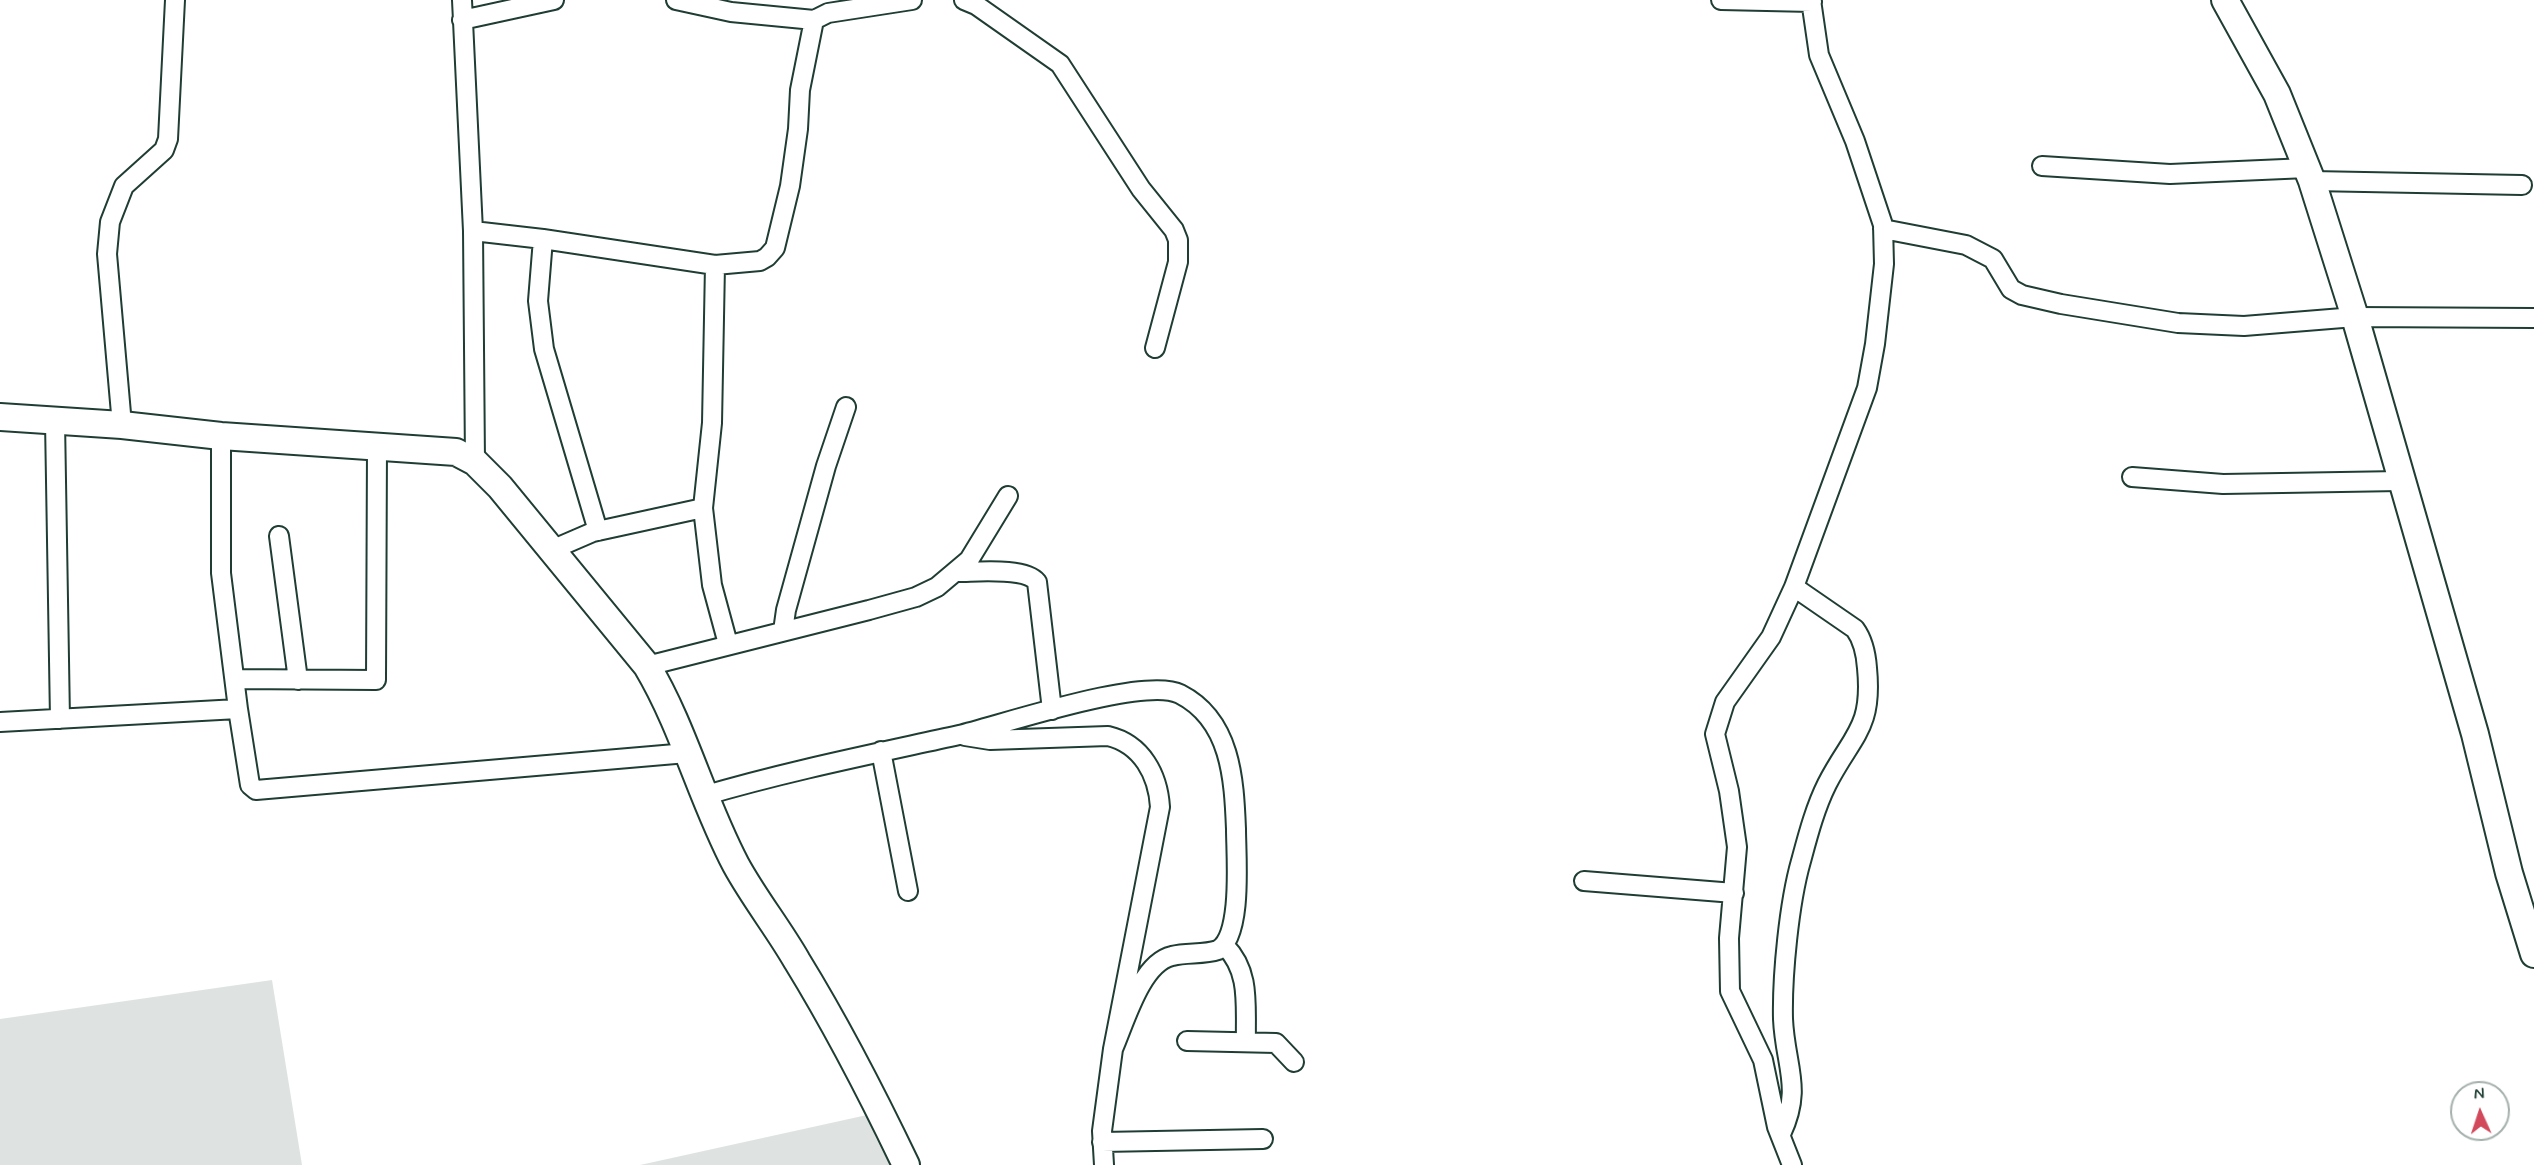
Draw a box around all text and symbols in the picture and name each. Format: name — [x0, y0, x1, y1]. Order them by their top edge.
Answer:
north arrow — [2450, 1081, 2510, 1141]
text: N — [2473, 1084, 2485, 1105]

